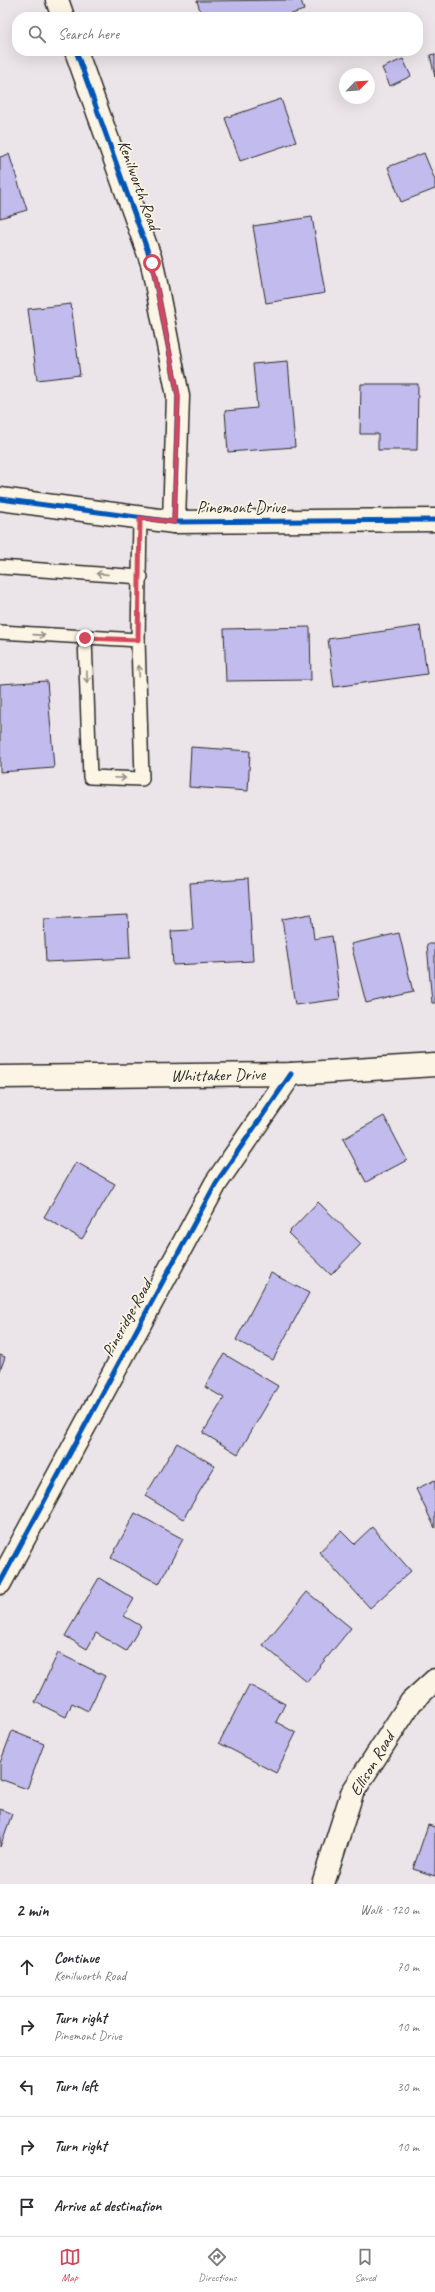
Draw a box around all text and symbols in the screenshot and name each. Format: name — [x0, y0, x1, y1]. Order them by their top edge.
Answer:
search box — [12, 12, 423, 56]
icon: search — [26, 23, 48, 45]
text: Search here — [58, 25, 119, 44]
north arrow — [339, 68, 375, 104]
street label: Kenilworth Road — [113, 137, 166, 235]
route start — [143, 254, 161, 272]
street label: Pinemont Drive — [197, 497, 287, 518]
one-way arrow — [96, 571, 109, 578]
route end — [76, 629, 94, 647]
one-way arrow — [32, 631, 45, 638]
one-way arrow — [135, 665, 143, 678]
one-way arrow — [83, 670, 90, 683]
one-way arrow — [113, 774, 126, 782]
street label: Whittaker Drive — [171, 1064, 267, 1086]
street label: Pineridge Road — [97, 1273, 158, 1360]
street label: Ellison Road — [345, 1726, 401, 1800]
text: 2 min — [16, 1900, 49, 1921]
text: Walk · 120 m — [360, 1902, 419, 1918]
text: Continue — [54, 1949, 99, 1968]
icon: ahead — [16, 1956, 38, 1978]
text: 70 m — [397, 1959, 419, 1975]
text: Kenilworth Road — [54, 1968, 126, 1984]
text: Turn right — [54, 2009, 107, 2028]
icon: right — [16, 2016, 38, 2038]
text: 10 m — [397, 2019, 419, 2035]
text: Pinemont Drive — [54, 2028, 122, 2044]
icon: left — [16, 2076, 38, 2098]
text: Turn left — [54, 2077, 97, 2096]
text: 30 m — [397, 2079, 419, 2095]
icon: right — [16, 2136, 38, 2158]
text: Turn right — [54, 2137, 107, 2156]
text: 10 m — [397, 2139, 419, 2155]
icon: arrive — [16, 2196, 38, 2218]
text: Arrive at destination — [54, 2197, 161, 2216]
tab: Map — [59, 2246, 81, 2284]
tab: Directions — [198, 2246, 237, 2284]
tab: Saved — [354, 2246, 376, 2284]

